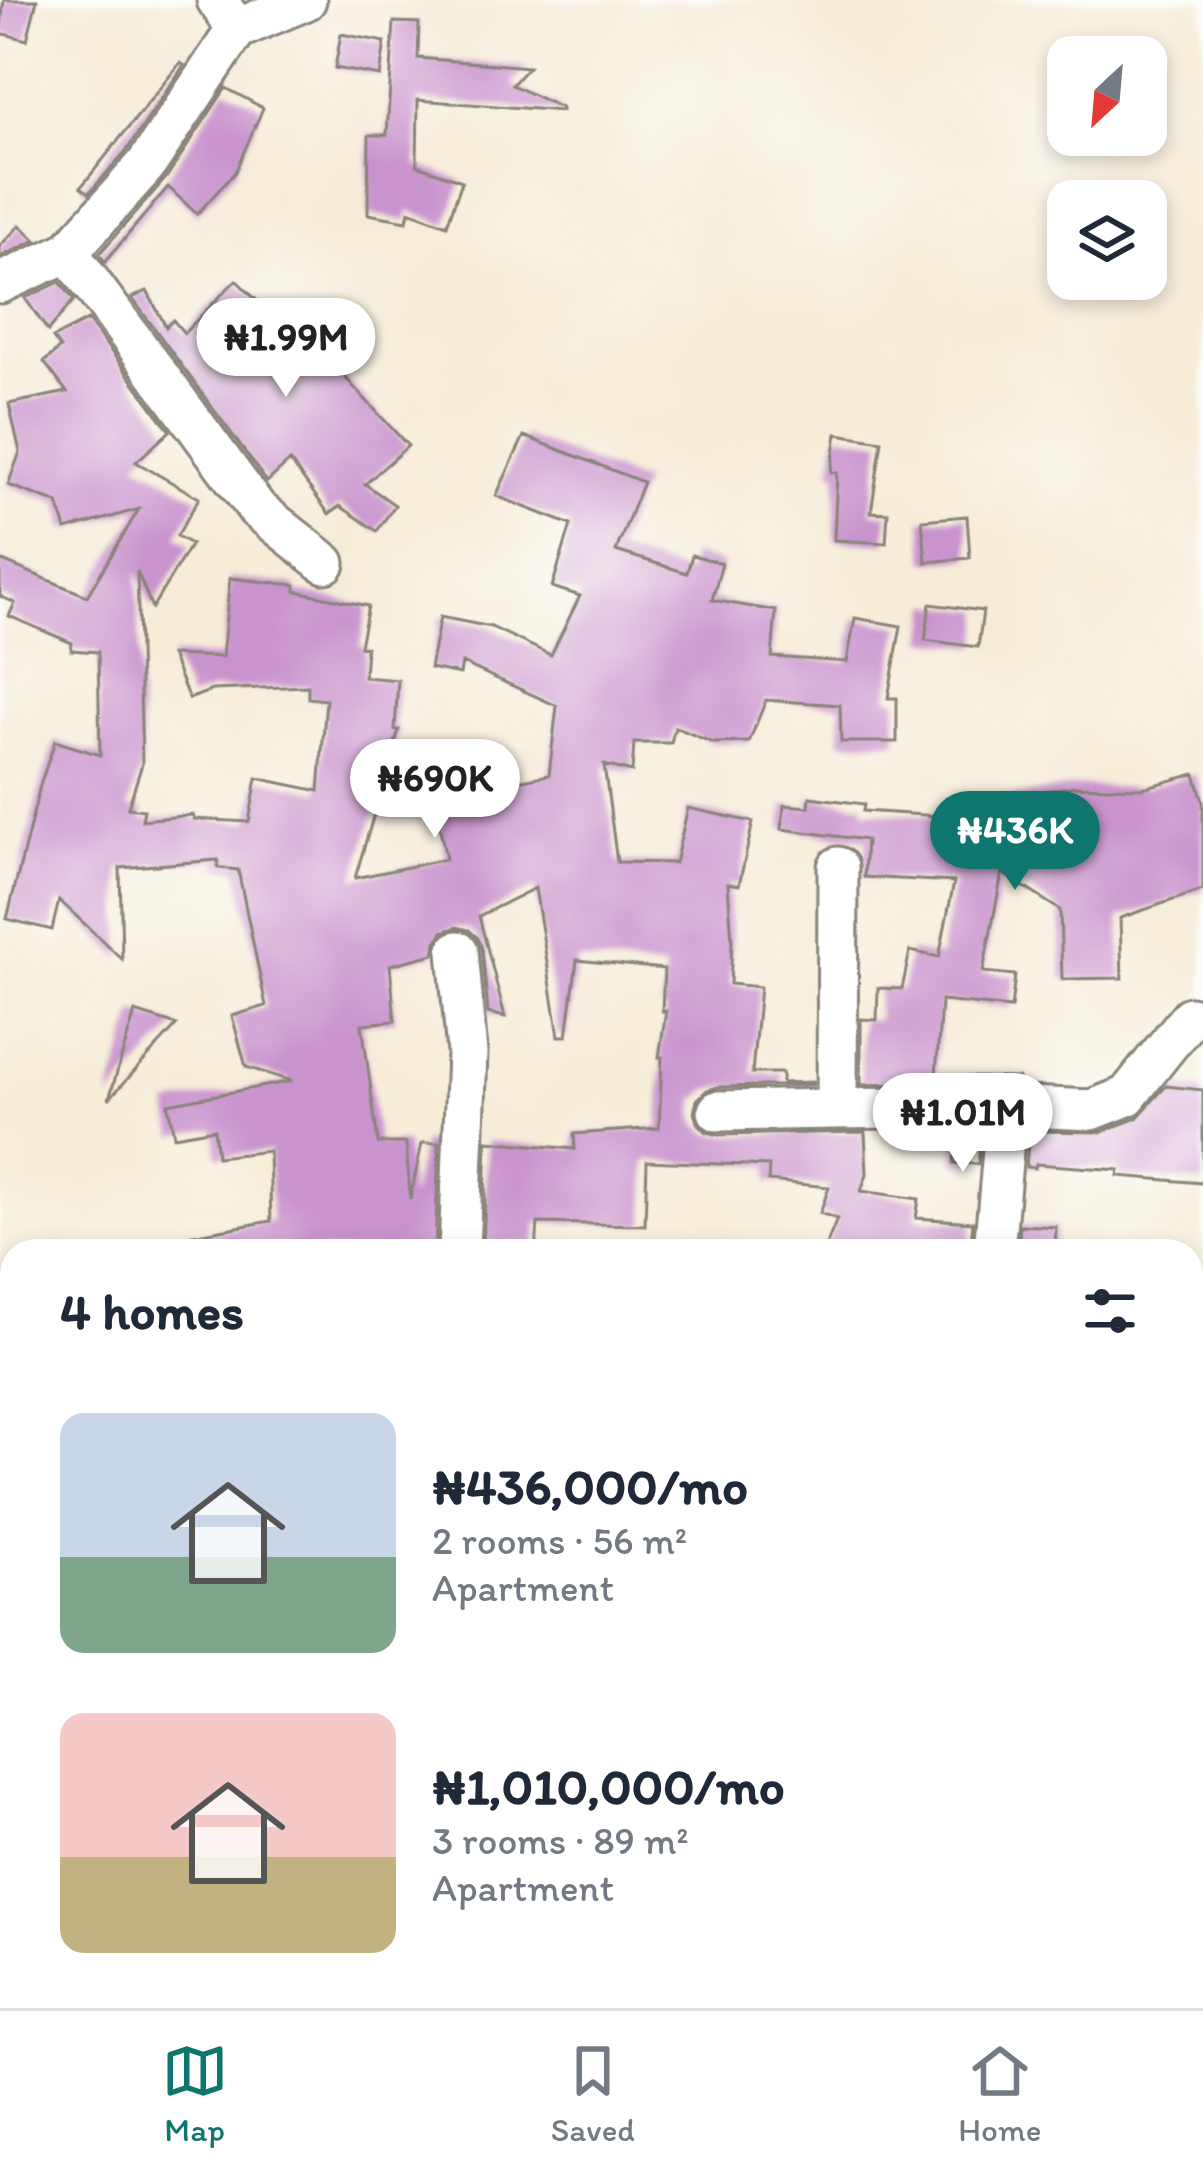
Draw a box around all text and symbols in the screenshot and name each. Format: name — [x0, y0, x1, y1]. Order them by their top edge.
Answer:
north arrow — [1047, 36, 1167, 156]
map controls — [1047, 36, 1167, 300]
button: layers — [1047, 180, 1167, 300]
pin: ₦1.99M — [188, 298, 384, 400]
text: ₦1.99M — [223, 313, 349, 360]
pin: ₦690K — [351, 739, 519, 841]
text: ₦690K — [377, 754, 493, 801]
pin: ₦436K — [931, 791, 1099, 893]
text: ₦436K — [957, 806, 1073, 853]
pin: ₦1.01M — [865, 1073, 1061, 1175]
text: ₦1.01M — [900, 1088, 1026, 1135]
icon: filters — [1077, 1278, 1143, 1344]
text: 4 homes — [60, 1281, 244, 1342]
text: ₦436,000/mo — [432, 1456, 748, 1517]
icon: home — [156, 1461, 300, 1605]
text: 2 rooms · 56 m² — [432, 1517, 687, 1564]
text: Apartment — [432, 1564, 614, 1611]
text: ₦1,010,000/mo — [432, 1756, 785, 1817]
icon: home — [156, 1761, 300, 1905]
text: 3 rooms · 89 m² — [432, 1817, 689, 1864]
text: Apartment — [432, 1864, 614, 1911]
tab: Map — [162, 2038, 228, 2149]
tab: Saved — [551, 2038, 635, 2149]
tab: Home — [958, 2038, 1041, 2149]

